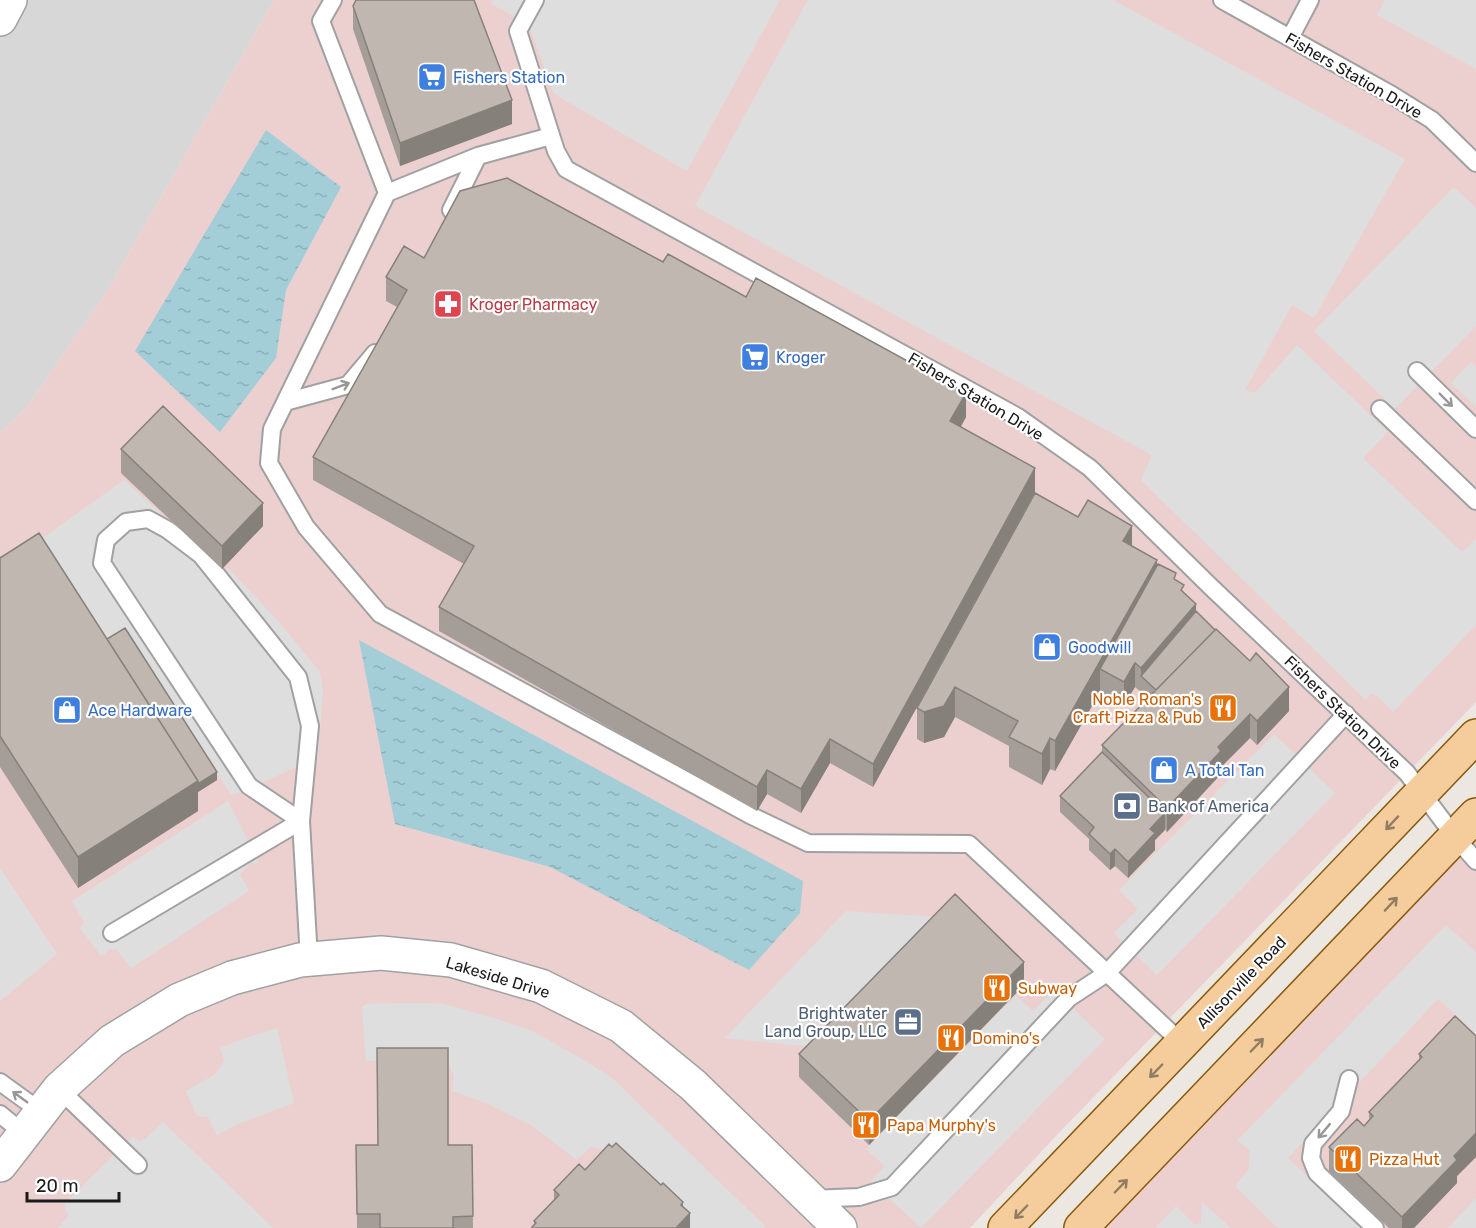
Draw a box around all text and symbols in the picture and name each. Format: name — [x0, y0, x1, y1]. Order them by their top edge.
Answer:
street label: Fishers Station Drive — [1282, 29, 1425, 122]
supermarket icon: Fishers Station — [416, 61, 448, 93]
place label: Fishers Station — [453, 68, 565, 87]
pharmacy icon: Kroger Pharmacy — [432, 288, 464, 320]
place label: Kroger Pharmacy — [469, 295, 597, 314]
supermarket icon: Kroger — [739, 341, 771, 373]
place label: Kroger — [776, 348, 825, 367]
street label: Fishers Station Drive — [905, 348, 1047, 444]
one-way arrow — [332, 379, 350, 390]
one-way arrow — [1439, 393, 1454, 407]
shop icon: Goodwill — [1031, 631, 1063, 663]
place label: Goodwill — [1068, 638, 1131, 657]
street label: Fishers Station Drive — [1280, 652, 1405, 773]
place label: Noble Roman's Craft Pizza & Pub — [1073, 690, 1202, 727]
restaurant icon: Noble Roman's Craft Pizza & Pub — [1207, 692, 1239, 724]
shop icon: Ace Hardware — [51, 694, 83, 726]
place label: Ace Hardware — [88, 701, 192, 720]
shop icon: A Total Tan — [1148, 754, 1180, 786]
place label: A Total Tan — [1185, 761, 1264, 780]
bank icon: Bank of America — [1111, 790, 1143, 822]
place label: Bank of America — [1148, 797, 1269, 816]
one-way arrow — [1385, 816, 1399, 831]
one-way arrow — [1384, 897, 1398, 912]
street label: Allisonville Road — [1193, 932, 1290, 1032]
street label: Lakeside Drive — [444, 953, 552, 1002]
restaurant icon: Subway — [981, 972, 1013, 1004]
place label: Subway — [1018, 979, 1077, 998]
place label: Brightwater Land Group, LLC — [765, 1004, 887, 1041]
office icon: Brightwater Land Group, LLC — [892, 1006, 924, 1038]
restaurant icon: Domino's — [935, 1022, 967, 1054]
place label: Domino's — [972, 1029, 1040, 1048]
one-way arrow — [1249, 1038, 1264, 1053]
one-way arrow — [1148, 1063, 1163, 1078]
one-way arrow — [12, 1090, 28, 1103]
restaurant icon: Papa Murphy's — [850, 1109, 882, 1141]
place label: Papa Murphy's — [887, 1116, 996, 1135]
one-way arrow — [1318, 1122, 1331, 1138]
restaurant icon: Pizza Hut — [1332, 1143, 1364, 1175]
place label: Pizza Hut — [1369, 1150, 1440, 1169]
scale bar — [27, 1165, 118, 1203]
text: 20 m — [36, 1175, 78, 1197]
one-way arrow — [1114, 1178, 1129, 1193]
one-way arrow — [1014, 1204, 1028, 1219]

